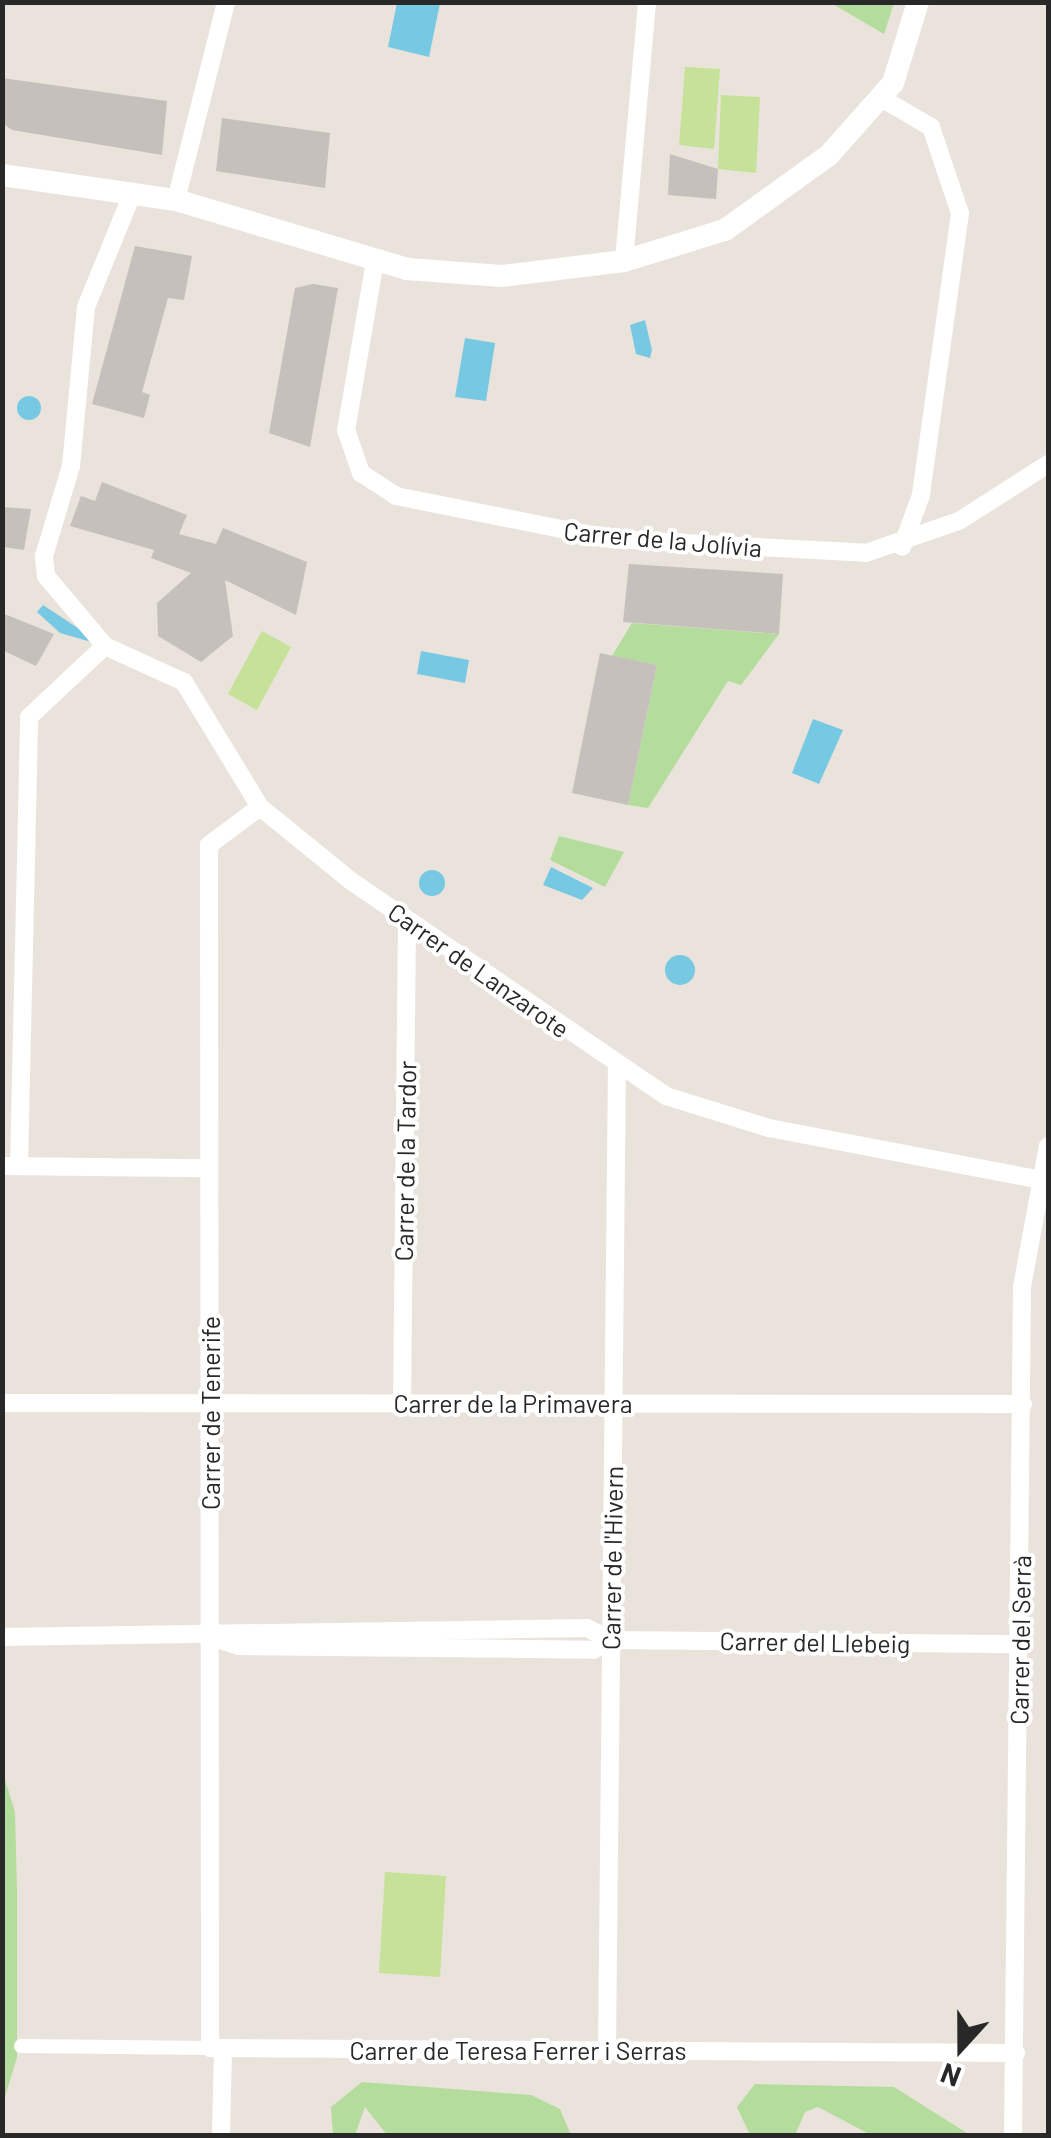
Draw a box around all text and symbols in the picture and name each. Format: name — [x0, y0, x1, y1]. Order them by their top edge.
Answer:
street label: Carrer de la Jolívia — [563, 515, 763, 563]
street label: Carrer de Lanzarote — [383, 896, 575, 1044]
street label: Carrer de la Tardor — [388, 1060, 422, 1262]
street label: Carrer de Tenerife — [195, 1316, 225, 1510]
street label: Carrer de la Primavera — [394, 1388, 632, 1418]
street label: Carrer de l'Hivern — [595, 1466, 629, 1650]
street label: Carrer del Serrà — [1004, 1555, 1036, 1725]
street label: Carrer del Llebeig — [719, 1625, 911, 1659]
north arrow — [911, 1998, 1011, 2098]
street label: Carrer de Teresa Ferrer i Serras — [349, 2035, 687, 2065]
text: N — [935, 2057, 965, 2095]

